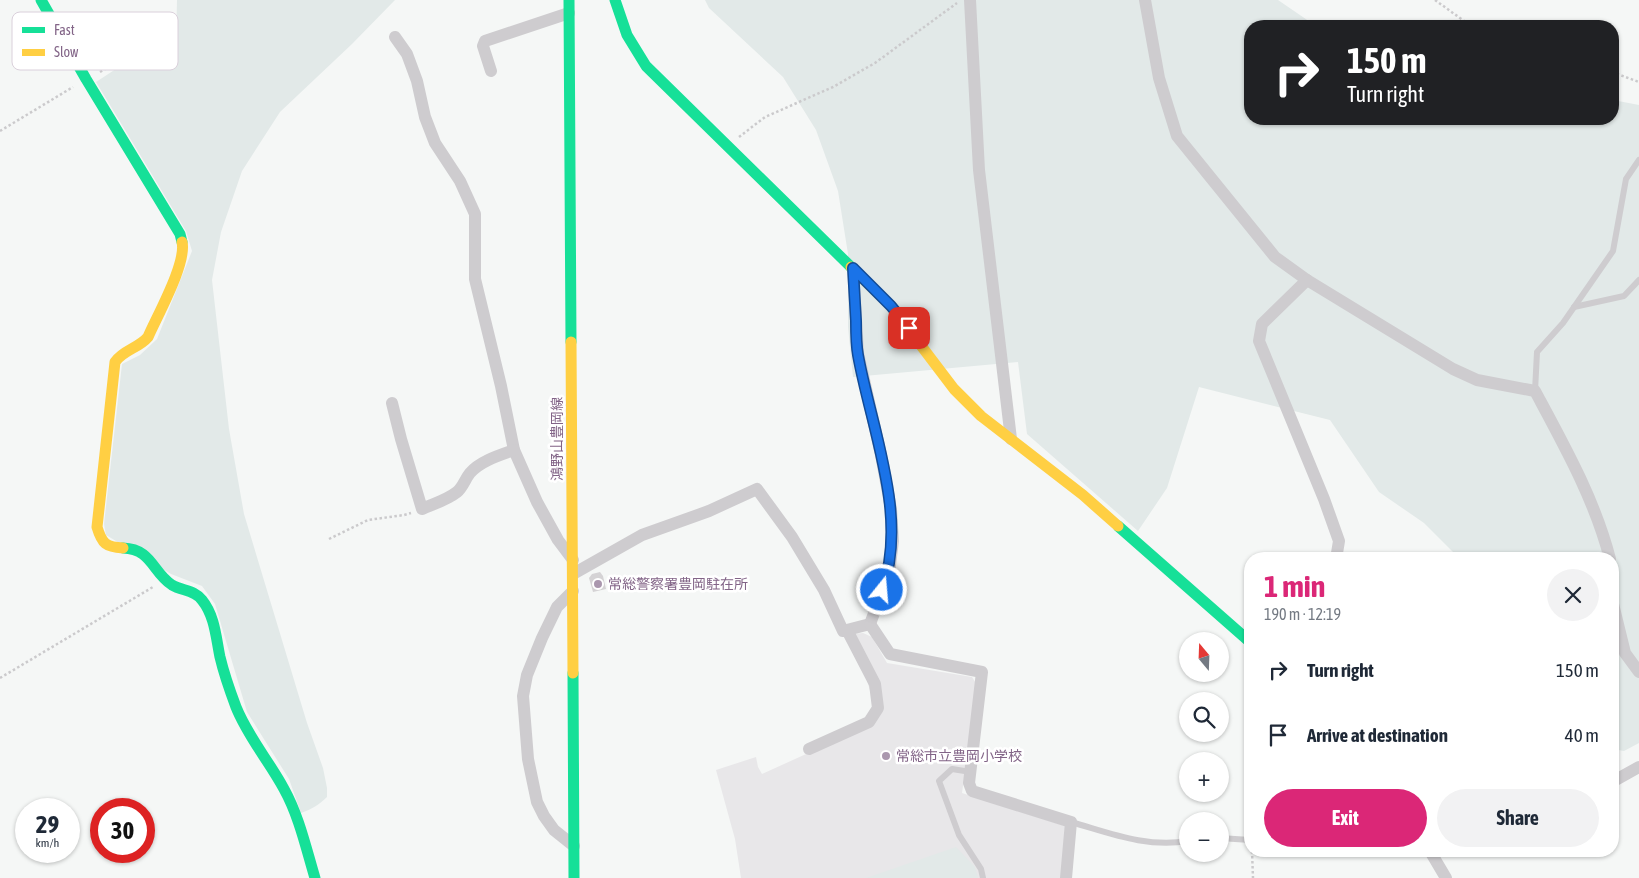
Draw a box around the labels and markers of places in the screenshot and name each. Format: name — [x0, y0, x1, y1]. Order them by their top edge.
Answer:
pin — [888, 307, 930, 349]
place label: 常総警察署豊岡駐在所 — [608, 576, 748, 592]
marker: 常総警察署豊岡駐在所 — [592, 578, 604, 590]
place label: 常総市立豊岡小学校 — [896, 748, 1022, 764]
marker: 常総市立豊岡小学校 — [880, 750, 892, 762]

